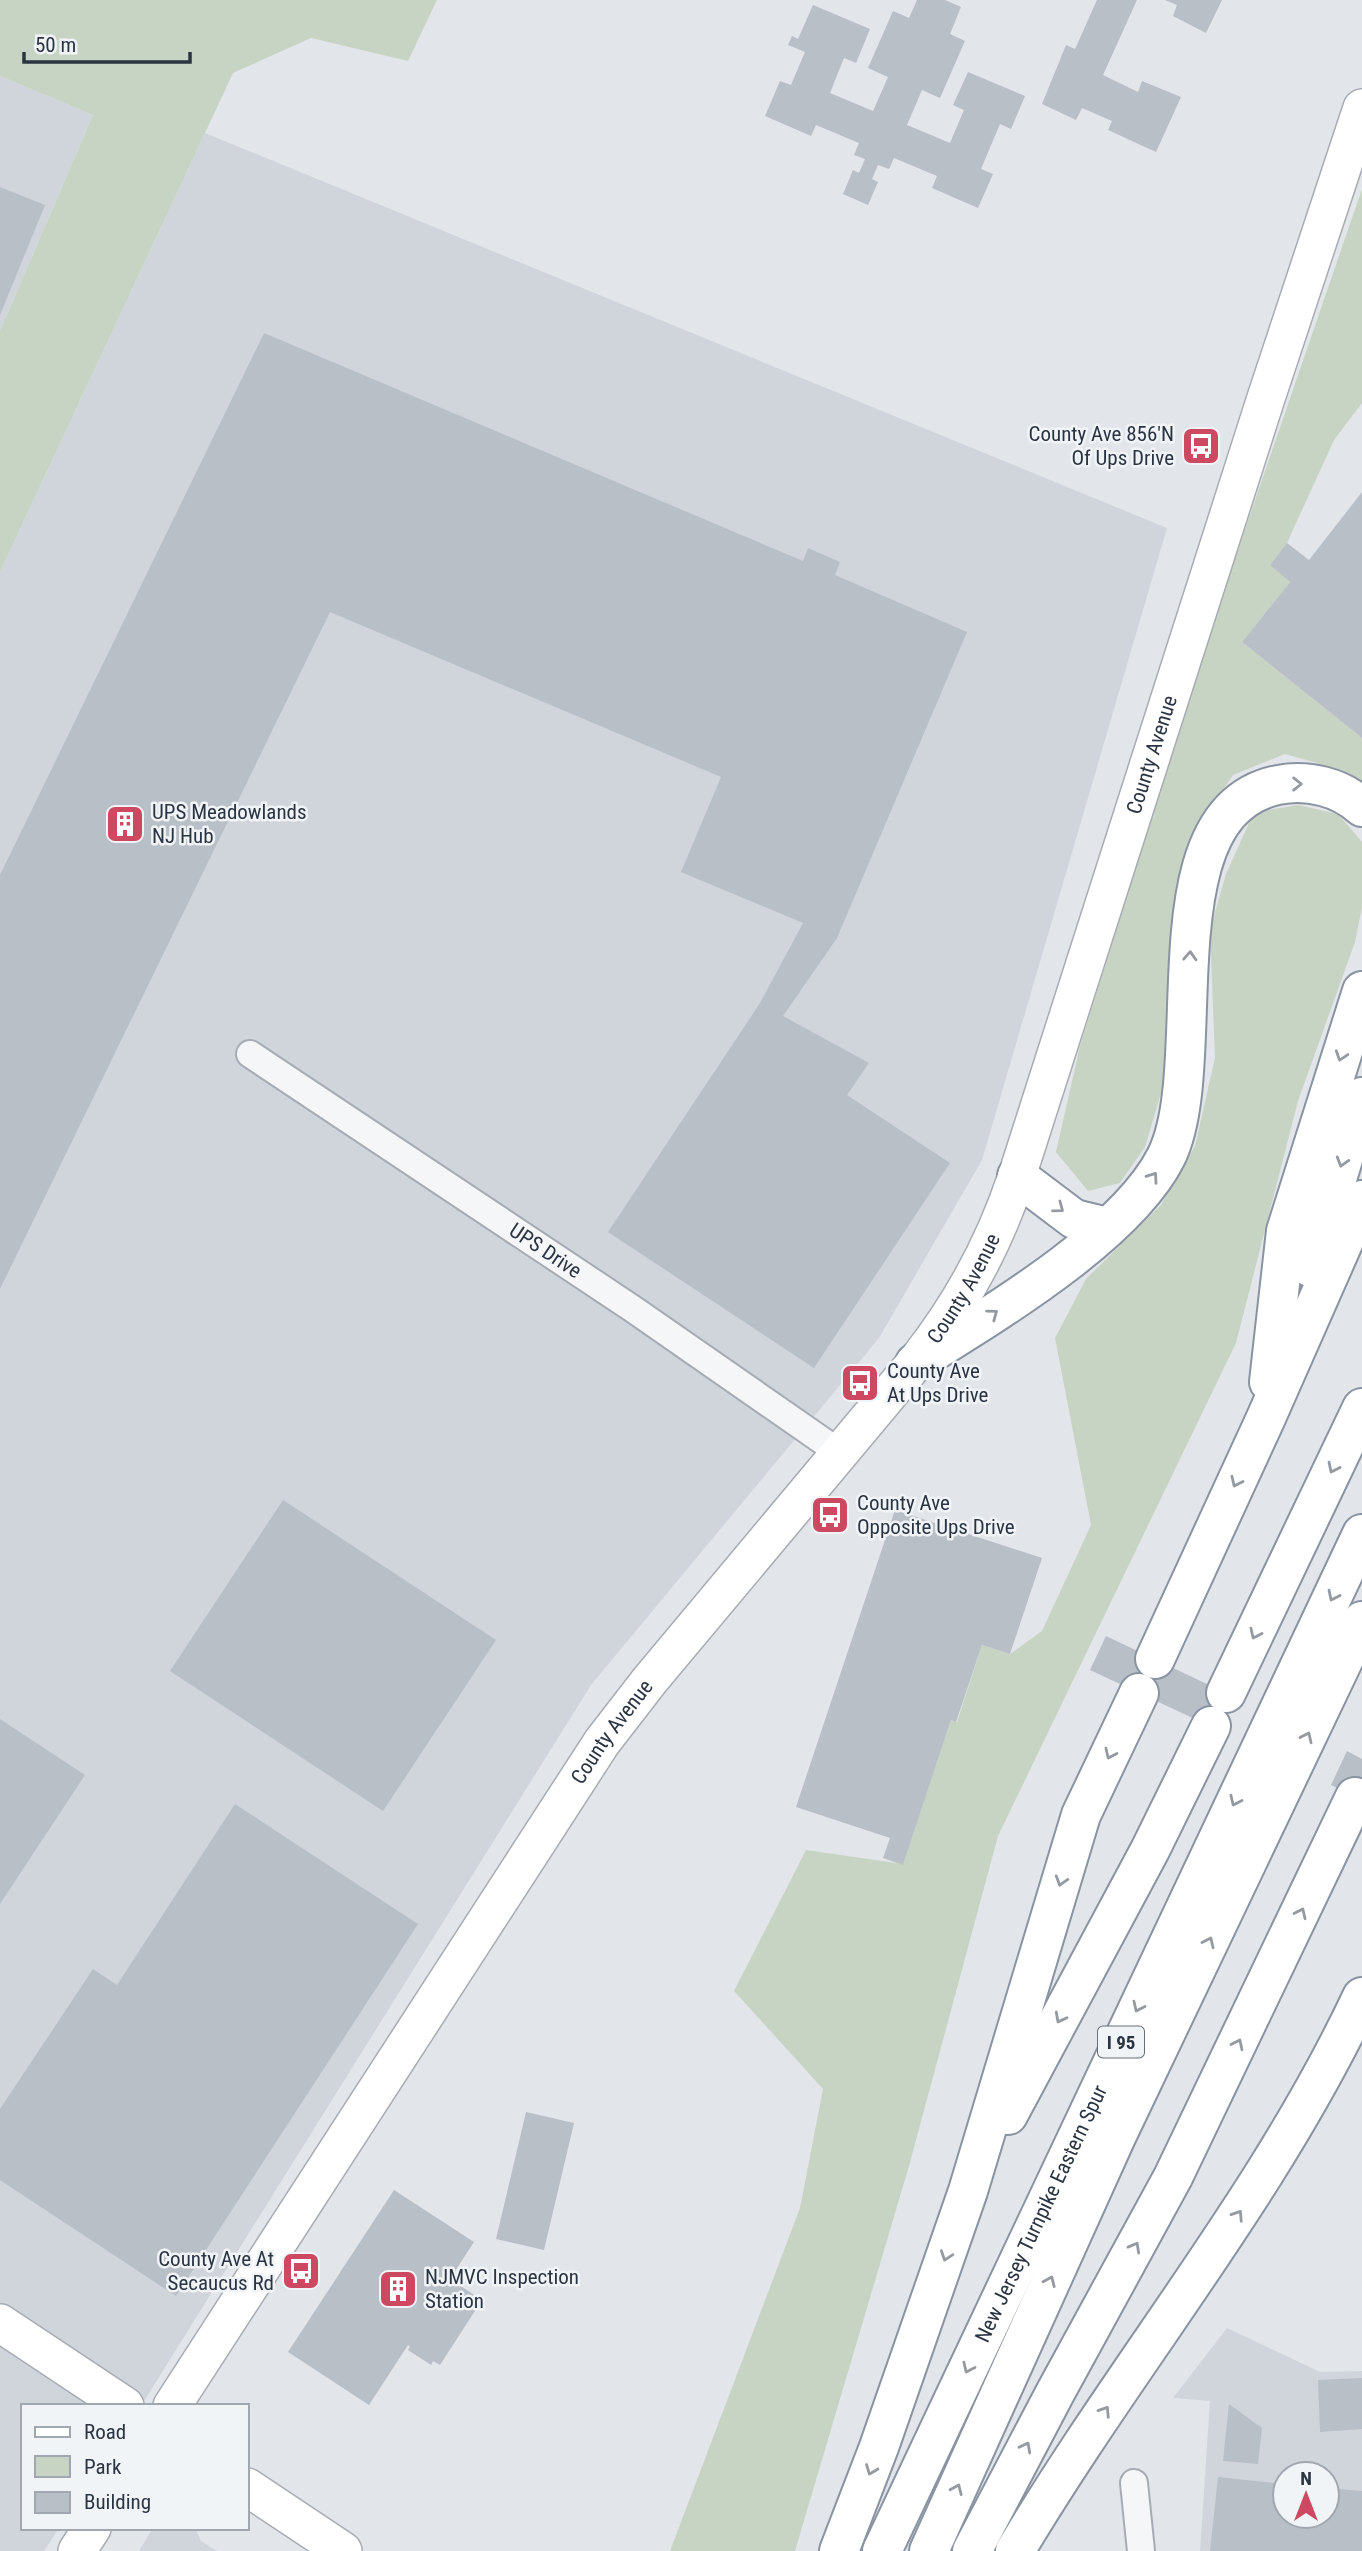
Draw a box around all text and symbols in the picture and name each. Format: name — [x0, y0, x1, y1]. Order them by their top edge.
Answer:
scale bar — [24, 21, 191, 65]
text: 50 m — [35, 33, 76, 57]
place label: County Ave 856'N Of Ups Drive — [1029, 422, 1174, 470]
bus stop icon: County Ave 856'N Of Ups Drive — [1180, 425, 1222, 467]
street label: County Avenue — [1122, 692, 1182, 817]
one-way arrow — [1292, 776, 1303, 792]
place label: UPS Meadowlands NJ Hub — [152, 800, 307, 848]
building icon: UPS Meadowlands NJ Hub — [104, 803, 146, 845]
one-way arrow — [1182, 950, 1197, 961]
one-way arrow — [1335, 1049, 1349, 1062]
one-way arrow — [1335, 1156, 1350, 1168]
one-way arrow — [1145, 1172, 1157, 1185]
one-way arrow — [1051, 1200, 1064, 1213]
street label: UPS Drive — [505, 1218, 586, 1283]
street label: County Avenue — [922, 1230, 1005, 1348]
one-way arrow — [985, 1310, 998, 1322]
place label: County Ave At Ups Drive — [887, 1359, 989, 1407]
bus stop icon: County Ave At Ups Drive — [839, 1362, 881, 1404]
one-way arrow — [1328, 1461, 1342, 1473]
one-way arrow — [1230, 1475, 1244, 1487]
place label: County Ave Opposite Ups Drive — [857, 1491, 1015, 1539]
bus stop icon: County Ave Opposite Ups Drive — [809, 1494, 851, 1536]
one-way arrow — [1327, 1589, 1341, 1601]
one-way arrow — [1249, 1627, 1263, 1639]
street label: County Avenue — [566, 1675, 658, 1788]
one-way arrow — [1298, 1732, 1312, 1744]
one-way arrow — [1104, 1747, 1118, 1759]
one-way arrow — [1229, 1794, 1243, 1806]
one-way arrow — [1055, 1874, 1070, 1886]
one-way arrow — [1293, 1908, 1307, 1920]
one-way arrow — [1201, 1937, 1215, 1949]
one-way arrow — [1132, 2000, 1146, 2012]
one-way arrow — [1055, 2011, 1068, 2024]
road number: I 95 — [1098, 2026, 1144, 2058]
one-way arrow — [1230, 2039, 1244, 2051]
street label: New Jersey Turnpike Eastern Spur — [970, 2081, 1112, 2346]
one-way arrow — [1230, 2210, 1243, 2223]
one-way arrow — [1127, 2242, 1140, 2255]
place label: County Ave At Secaucus Rd — [158, 2247, 274, 2295]
one-way arrow — [940, 2249, 954, 2261]
bus stop icon: County Ave At Secaucus Rd — [280, 2250, 322, 2292]
place label: NJMVC Inspection Station — [425, 2265, 579, 2313]
building icon: NJMVC Inspection Station — [377, 2268, 419, 2310]
one-way arrow — [1042, 2276, 1056, 2288]
one-way arrow — [962, 2361, 976, 2373]
legend — [21, 2404, 248, 2530]
one-way arrow — [1097, 2406, 1109, 2419]
text: Road — [84, 2420, 126, 2444]
one-way arrow — [1018, 2442, 1032, 2454]
text: Park — [84, 2455, 122, 2479]
north arrow — [1271, 2460, 1341, 2530]
one-way arrow — [865, 2464, 879, 2476]
text: N — [1300, 2467, 1312, 2490]
one-way arrow — [949, 2484, 963, 2496]
text: Building — [84, 2490, 151, 2514]

